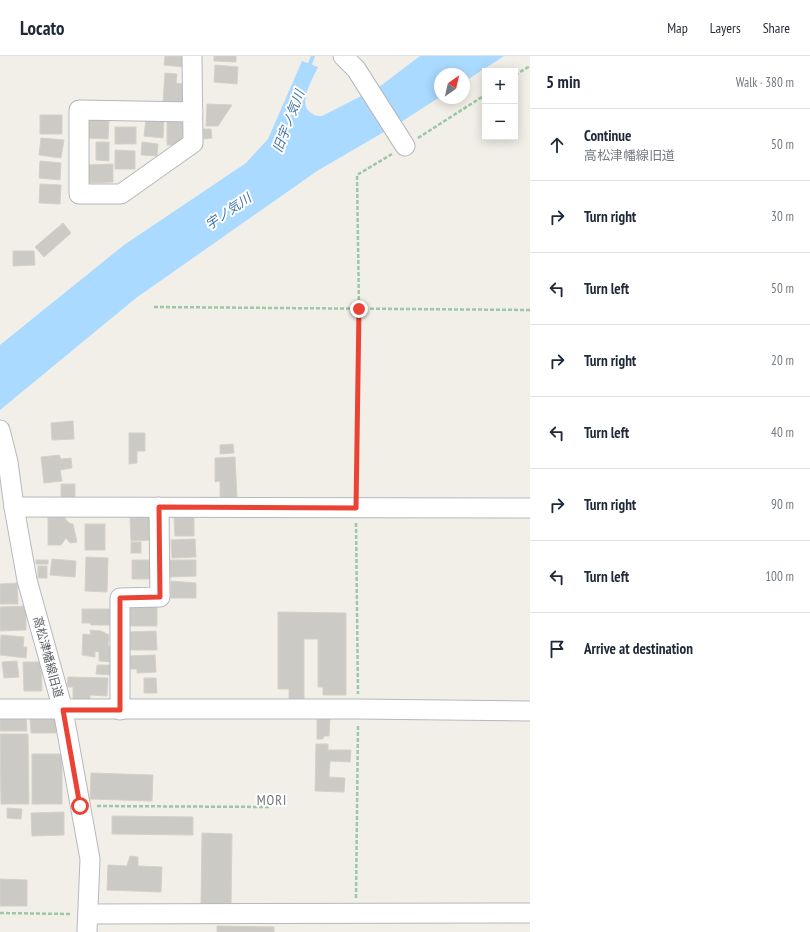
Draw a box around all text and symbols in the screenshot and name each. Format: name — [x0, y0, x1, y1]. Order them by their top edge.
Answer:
text: Locato — [20, 16, 65, 40]
text: Map — [667, 19, 688, 37]
text: Layers — [710, 19, 741, 37]
text: Share — [763, 19, 790, 37]
north arrow — [434, 68, 470, 104]
map controls — [482, 68, 518, 140]
button: + — [482, 68, 518, 104]
text: 5 min — [546, 71, 580, 93]
text: Walk · 380 m — [736, 74, 794, 91]
water label: 旧宇ノ気川 — [269, 86, 309, 155]
button: − — [482, 104, 518, 140]
text: Continue — [584, 126, 631, 145]
icon: ahead — [546, 134, 568, 156]
text: 50 m — [771, 136, 794, 153]
text: 高松津幡線旧道 — [584, 147, 675, 164]
water label: 宇ノ気川 — [202, 188, 256, 233]
icon: right — [546, 206, 568, 228]
text: Turn right — [584, 207, 636, 226]
text: 30 m — [771, 208, 794, 225]
icon: left — [546, 278, 568, 300]
text: Turn left — [584, 279, 629, 298]
text: 50 m — [771, 280, 794, 297]
route end — [350, 300, 368, 318]
icon: right — [546, 350, 568, 372]
text: Turn right — [584, 351, 636, 370]
text: 20 m — [771, 352, 794, 369]
icon: left — [546, 422, 568, 444]
text: Turn left — [584, 423, 629, 442]
text: 40 m — [771, 424, 794, 441]
icon: right — [546, 494, 568, 516]
text: Turn right — [584, 495, 636, 514]
text: 90 m — [771, 496, 794, 513]
icon: left — [546, 566, 568, 588]
text: Turn left — [584, 567, 629, 586]
text: 100 m — [765, 568, 794, 585]
street label: 高松津幡線旧道 — [30, 614, 67, 699]
icon: arrive — [546, 638, 568, 660]
text: Arrive at destination — [584, 639, 693, 658]
district label: MORI — [257, 791, 287, 809]
route start — [71, 797, 89, 815]

